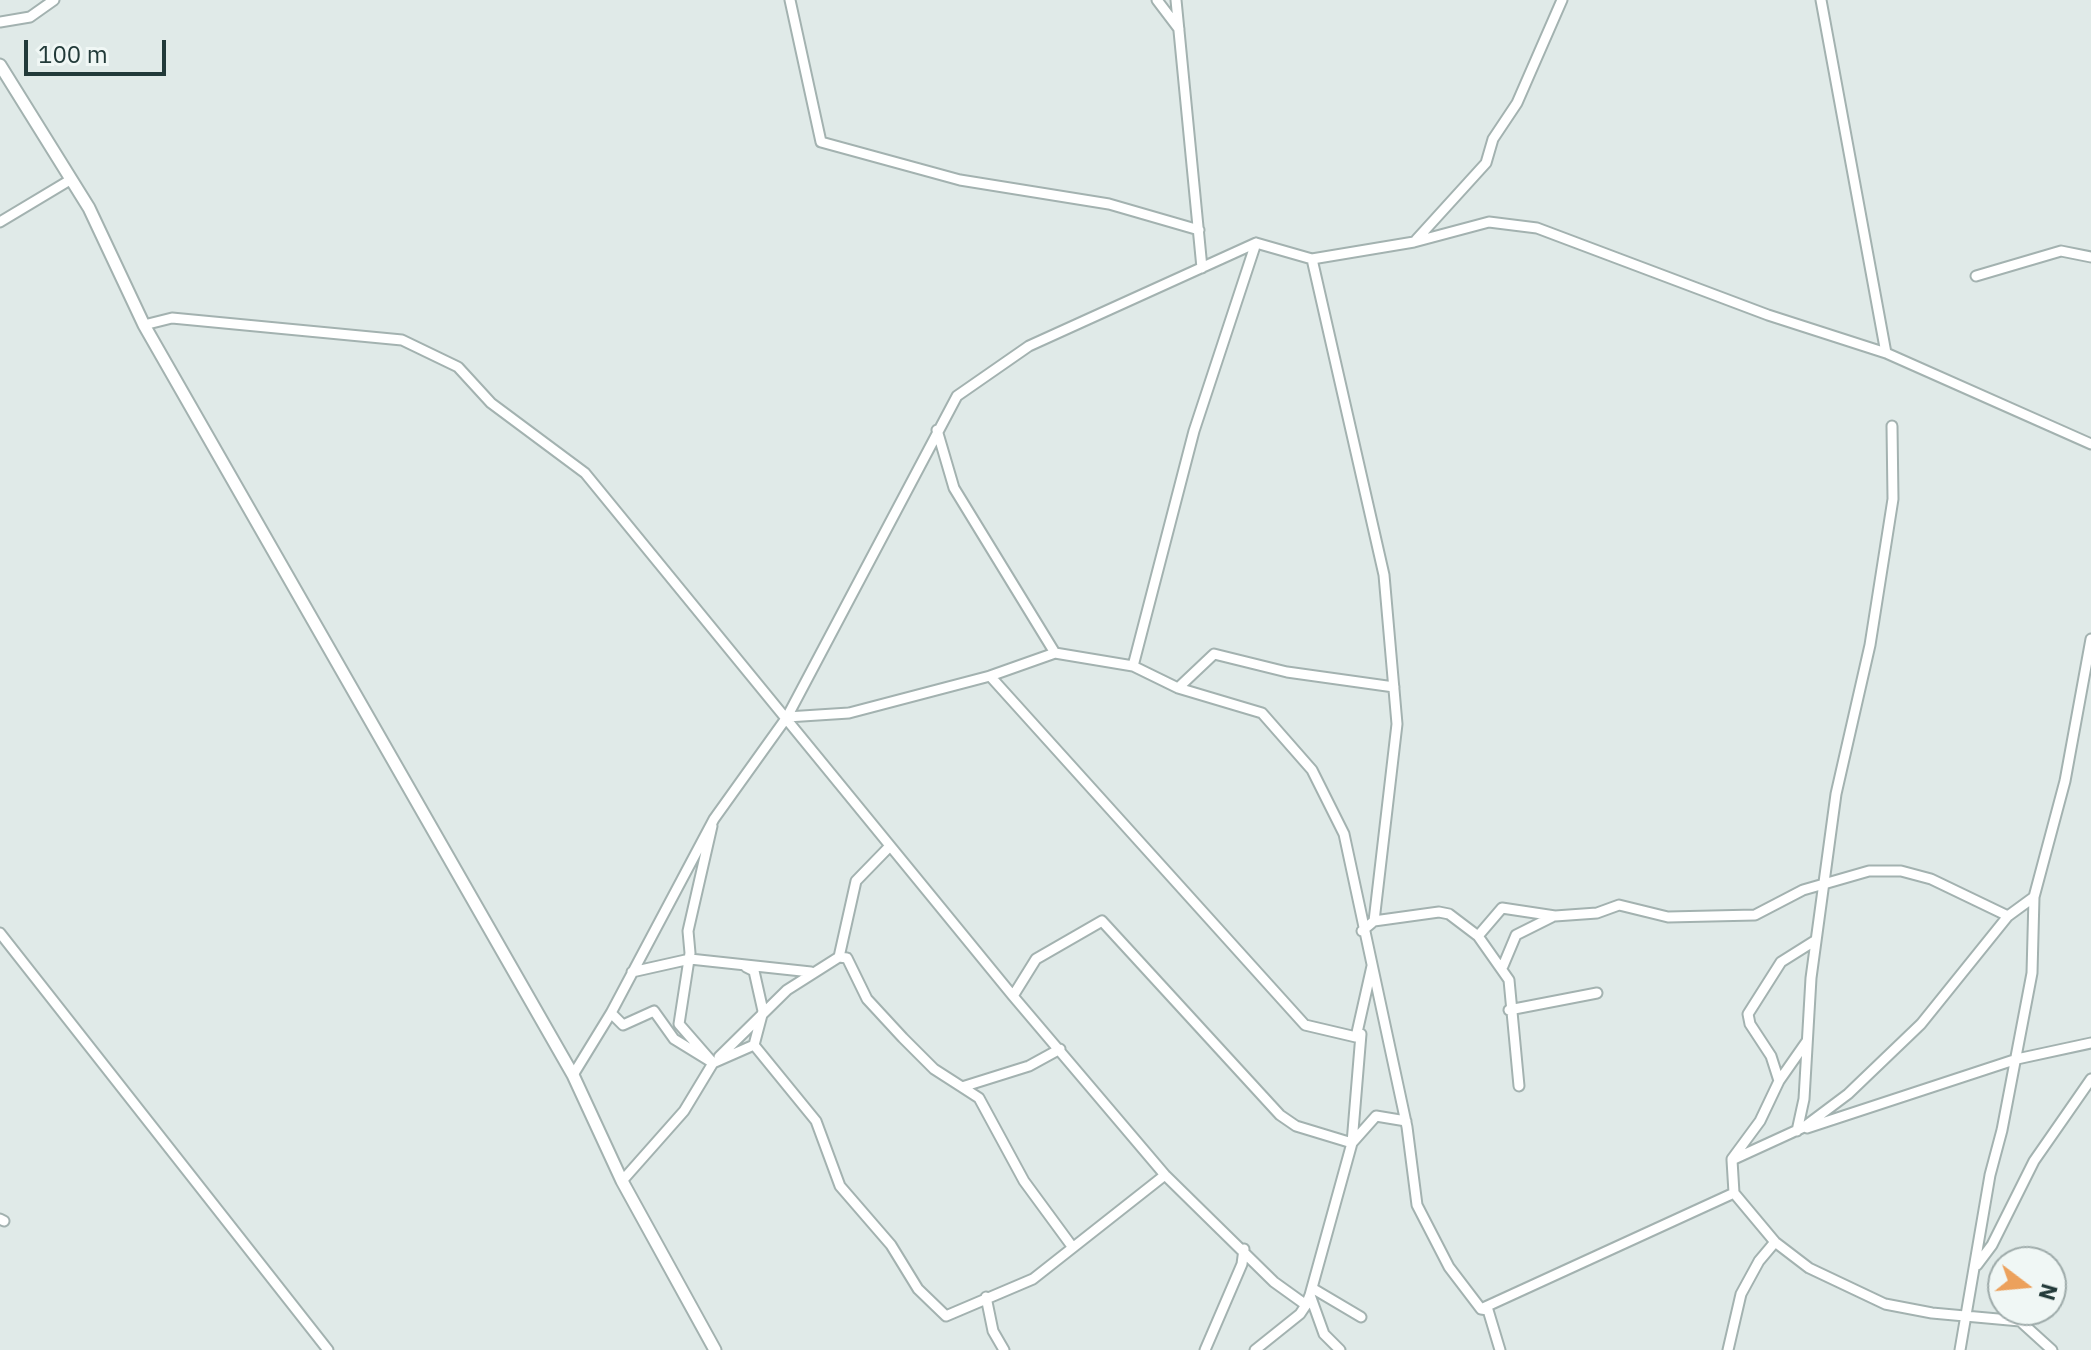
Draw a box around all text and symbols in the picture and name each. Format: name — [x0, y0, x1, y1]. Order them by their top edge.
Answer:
scale bar — [28, 24, 170, 74]
text: 100 m — [38, 38, 108, 70]
north arrow — [1987, 1246, 2067, 1326]
text: N — [2032, 1281, 2065, 1304]

